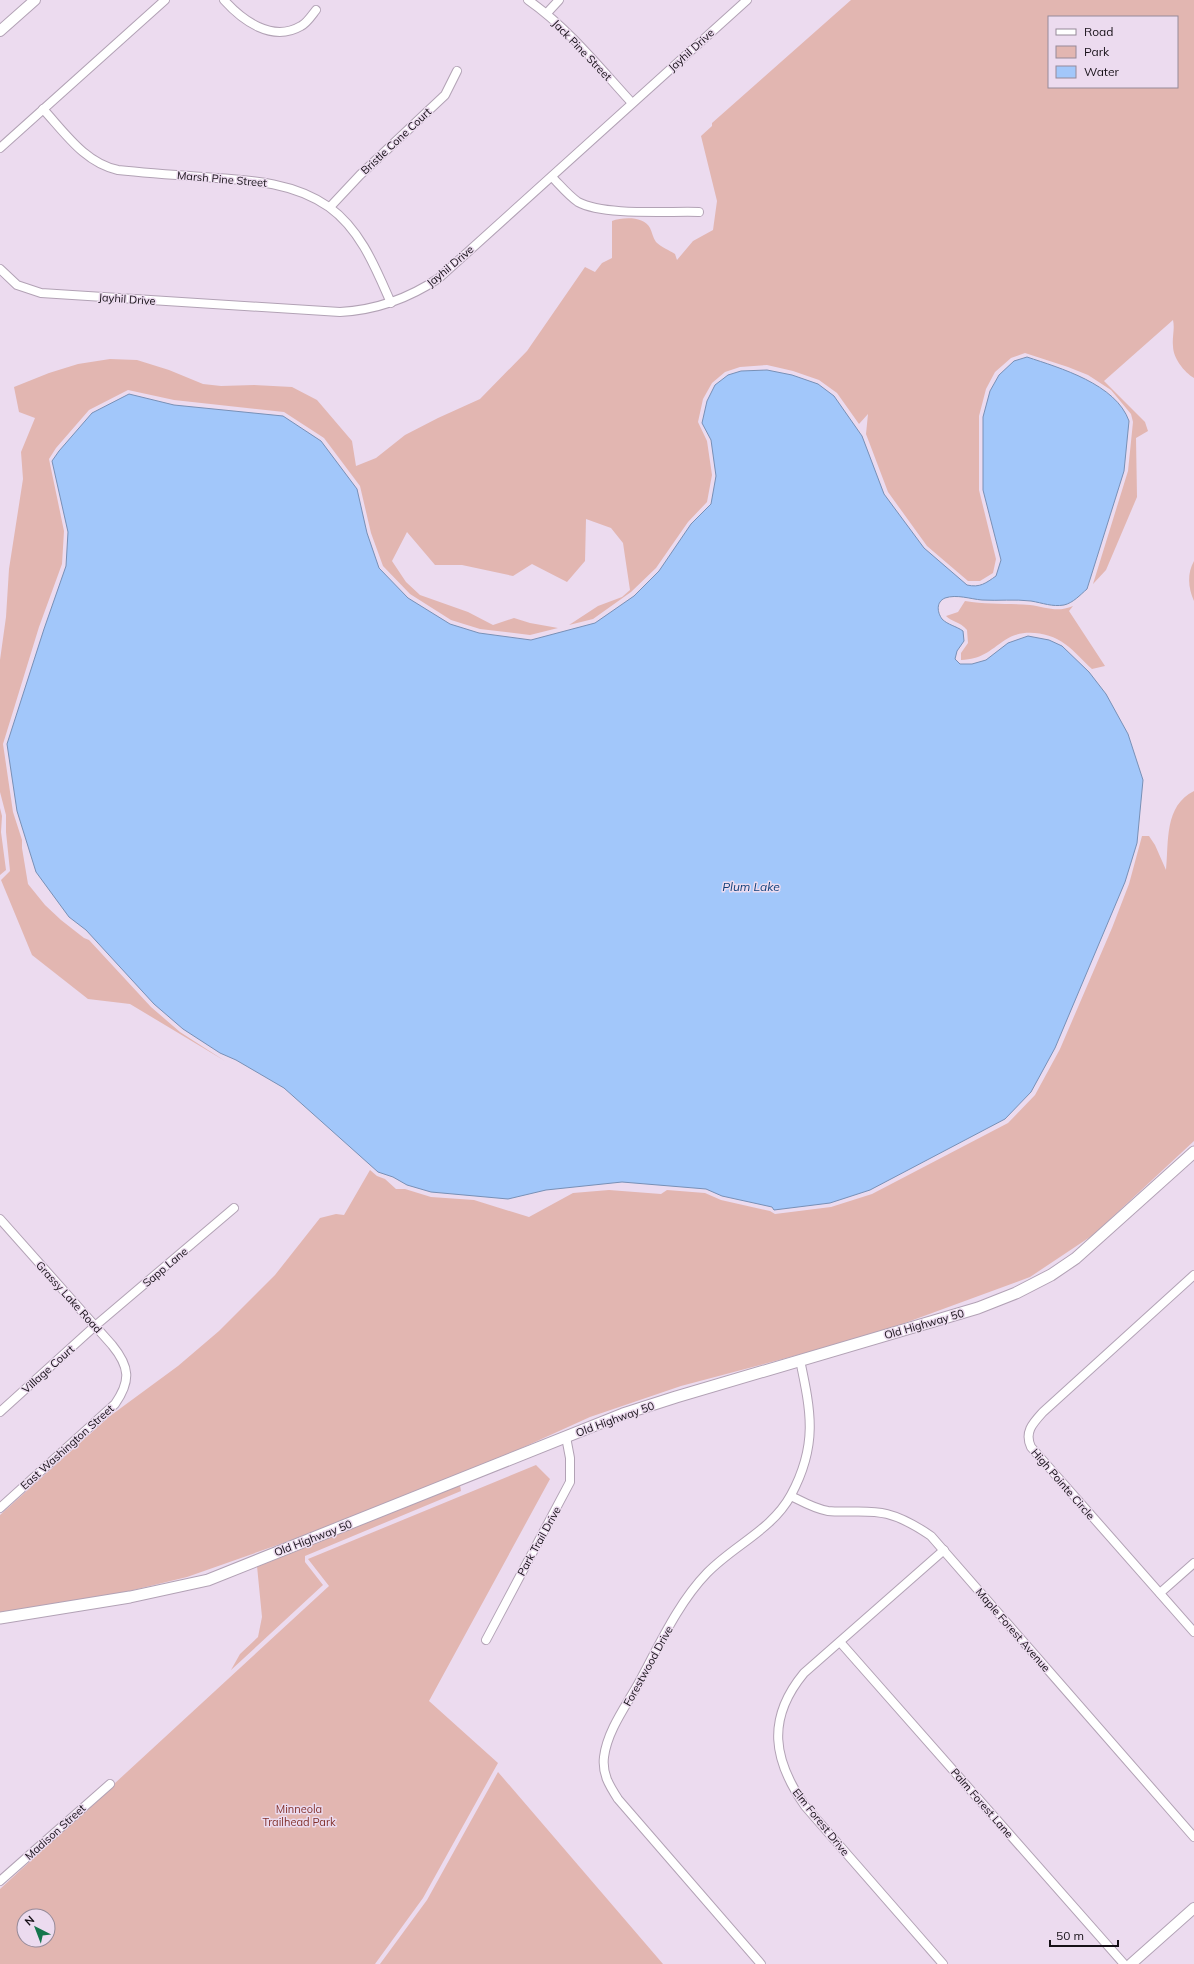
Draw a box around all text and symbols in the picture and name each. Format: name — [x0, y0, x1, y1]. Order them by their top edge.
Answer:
street label: Jack Pine Street — [549, 16, 615, 84]
legend — [1048, 16, 1178, 88]
text: Road — [1084, 24, 1113, 39]
street label: Jayhil Drive — [665, 26, 717, 74]
text: Park — [1084, 44, 1110, 59]
text: Water — [1084, 64, 1120, 79]
street label: Bristle Cone Court — [358, 105, 434, 177]
street label: Marsh Pine Street — [176, 168, 268, 190]
street label: Jayhil Drive — [424, 242, 476, 290]
street label: Jayhil Drive — [98, 290, 156, 308]
water label: Plum Lake — [722, 879, 780, 894]
street label: Sapp Lane — [140, 1244, 190, 1290]
street label: Grassy Lake Road — [33, 1258, 105, 1336]
street label: Old Highway 50 — [882, 1306, 966, 1342]
street label: Village Court — [19, 1342, 77, 1396]
street label: Old Highway 50 — [574, 1398, 657, 1440]
street label: East Washington Street — [17, 1401, 117, 1493]
street label: High Pointe Circle — [1028, 1445, 1098, 1523]
street label: Park Trail Drive — [514, 1504, 564, 1578]
street label: Old Highway 50 — [272, 1517, 354, 1559]
street label: Maple Forest Avenue — [973, 1585, 1053, 1675]
street label: Forestwood Drive — [620, 1623, 676, 1709]
street label: Palm Forest Lane — [948, 1765, 1016, 1841]
street label: Elm Forest Drive — [790, 1786, 852, 1858]
street label: Madison Street — [22, 1801, 88, 1863]
park label: Minneola Trailhead Park — [262, 1802, 336, 1829]
north arrow — [16, 1908, 56, 1948]
text: N — [22, 1913, 37, 1929]
scale bar — [1050, 1922, 1118, 1948]
text: 50 m — [1056, 1928, 1084, 1943]

